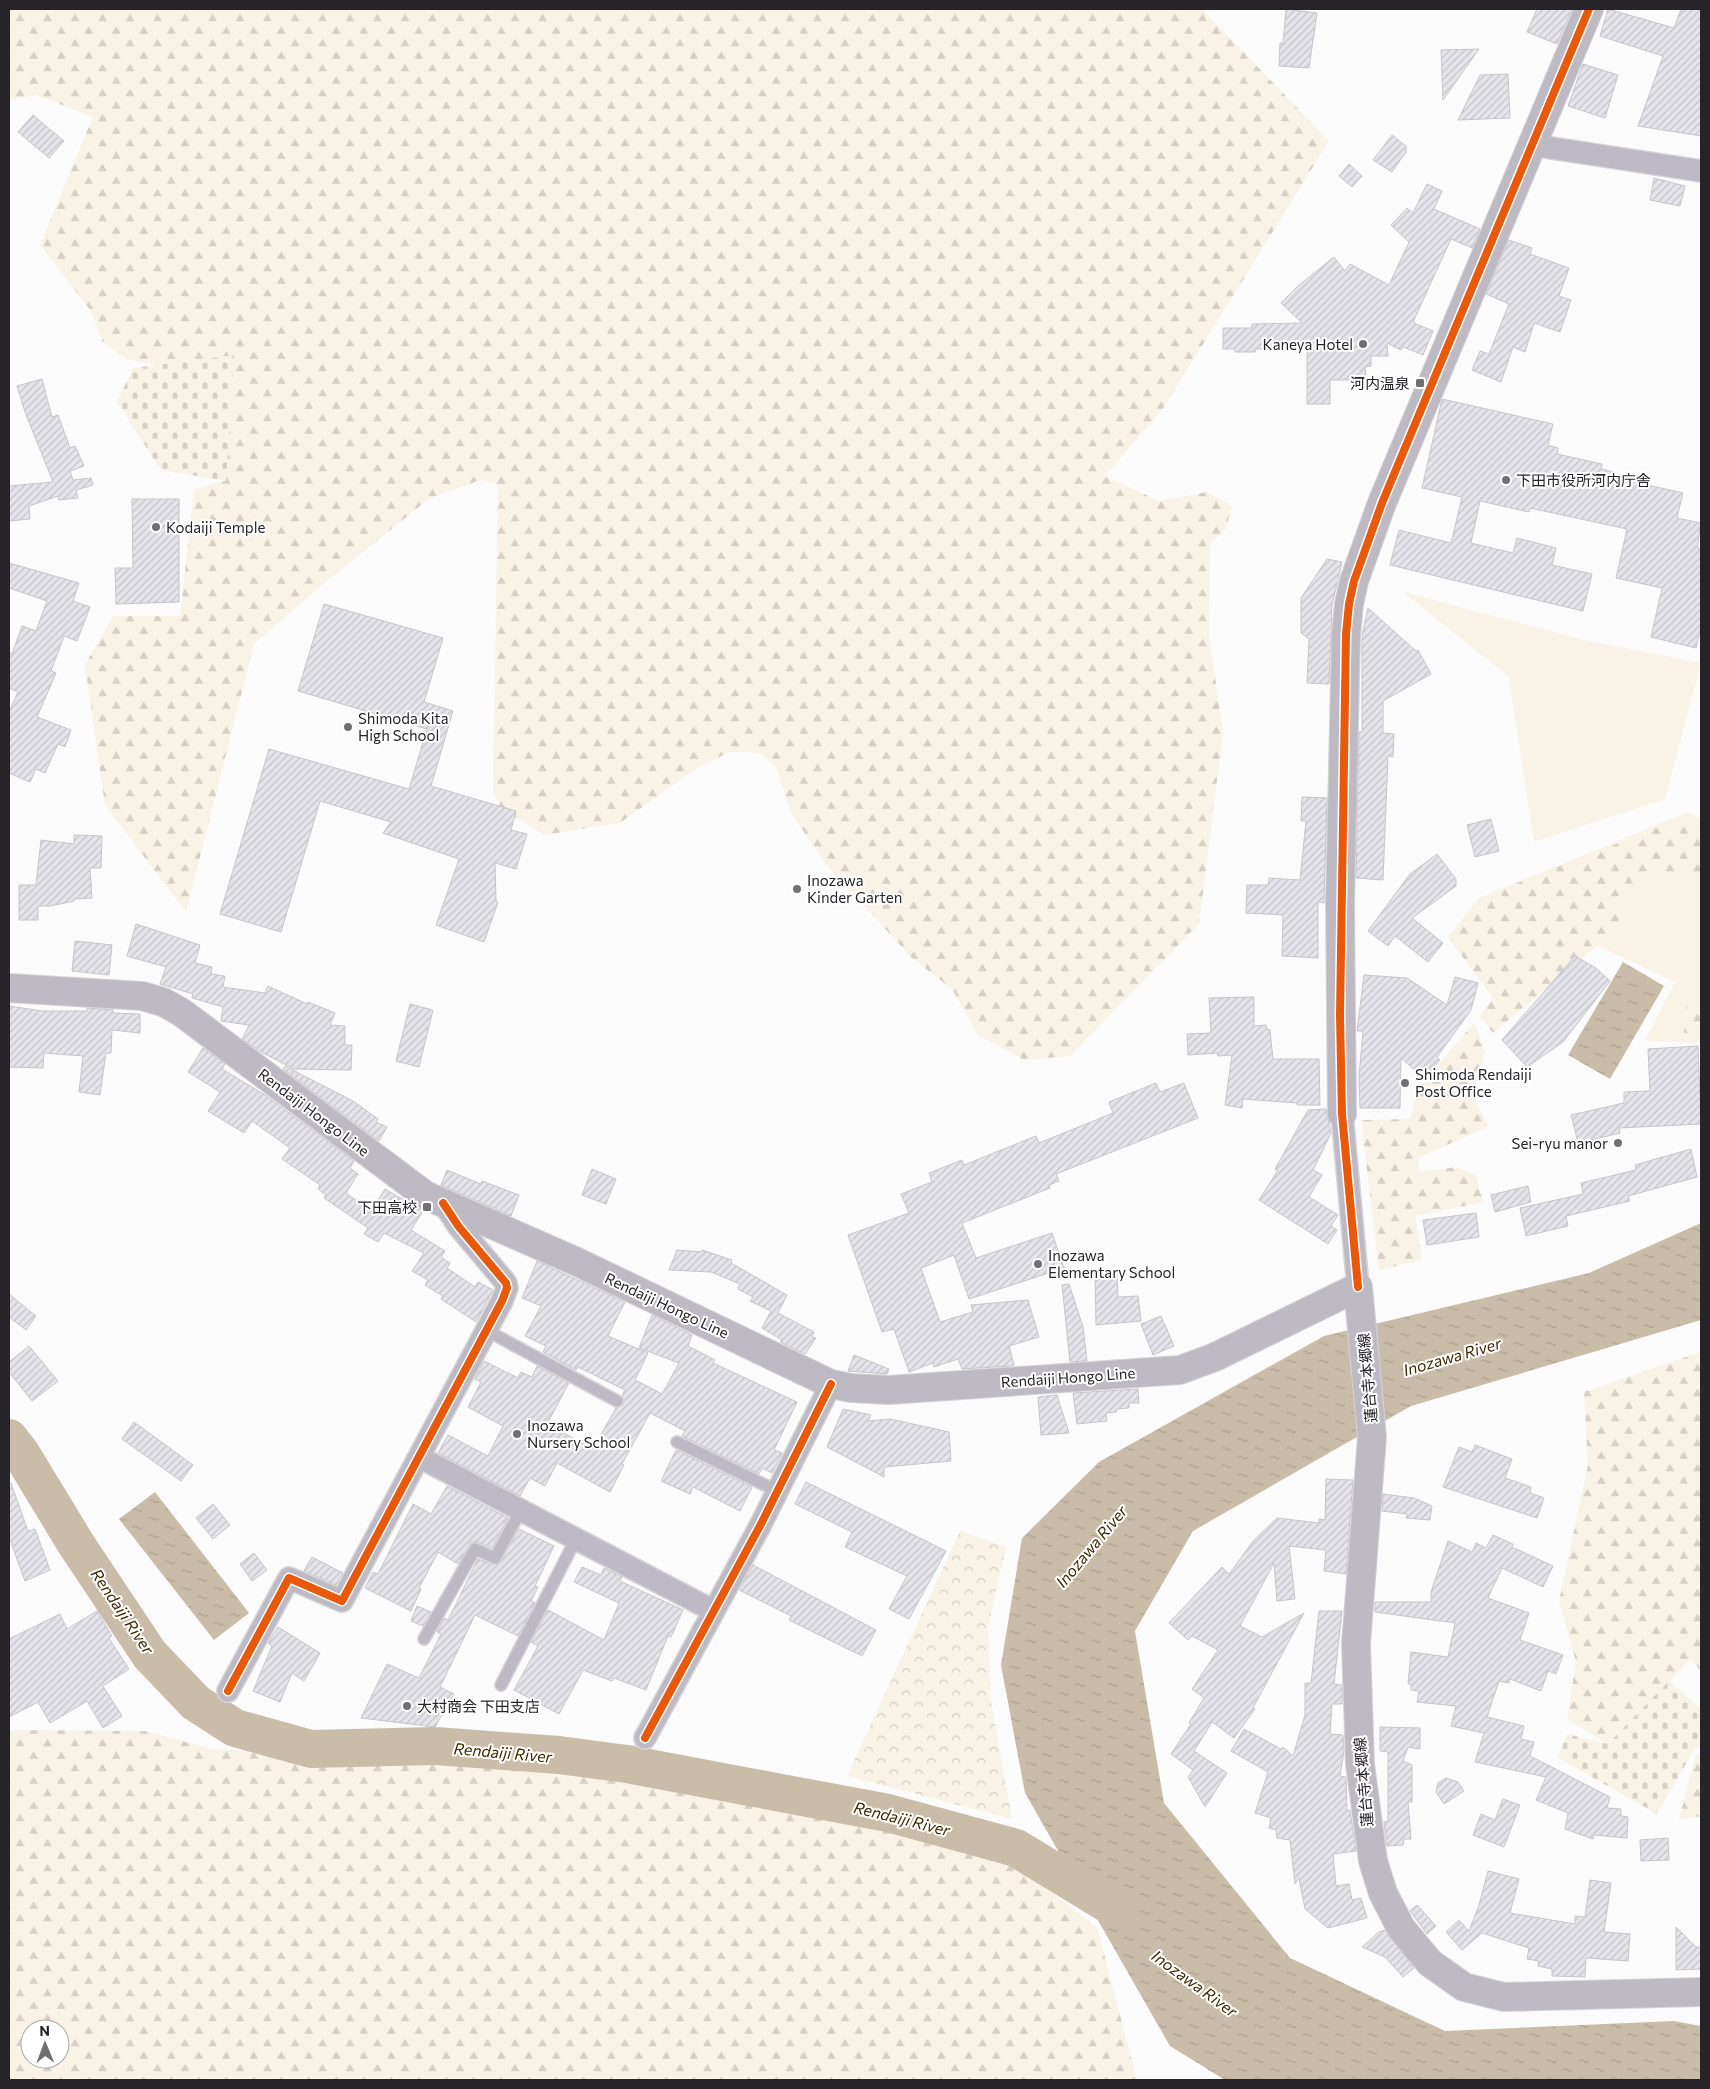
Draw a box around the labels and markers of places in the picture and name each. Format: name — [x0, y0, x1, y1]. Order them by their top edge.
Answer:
place label: Kaneya Hotel — [1263, 335, 1353, 353]
marker: Kaneya Hotel — [1357, 338, 1369, 350]
place label: 河内温泉 — [1350, 374, 1410, 392]
marker: 河内温泉 — [1414, 377, 1426, 389]
place label: 下田市役所河内庁舎 — [1516, 471, 1651, 489]
marker: 下田市役所河内庁舎 — [1500, 474, 1512, 486]
place label: Kodaiji Temple — [166, 518, 266, 536]
marker: Kodaiji Temple — [150, 521, 162, 533]
place label: Shimoda Kita High School — [358, 709, 449, 744]
marker: Shimoda Kita High School — [342, 721, 354, 733]
place label: Inozawa Kinder Garten — [807, 871, 902, 906]
marker: Inozawa Kinder Garten — [791, 883, 803, 895]
place label: Shimoda Rendaiji Post Office — [1415, 1065, 1532, 1100]
marker: Shimoda Rendaiji Post Office — [1399, 1077, 1411, 1089]
place label: Sei-ryu manor — [1512, 1134, 1608, 1152]
marker: Sei-ryu manor — [1612, 1137, 1624, 1149]
place label: 下田高校 — [357, 1198, 417, 1216]
marker: 下田高校 — [421, 1201, 433, 1213]
place label: Inozawa Elementary School — [1048, 1246, 1175, 1281]
marker: Inozawa Elementary School — [1032, 1258, 1044, 1270]
place label: Inozawa Nursery School — [527, 1416, 630, 1451]
marker: Inozawa Nursery School — [511, 1428, 523, 1440]
place label: 大村商会 下田支店 — [417, 1697, 540, 1715]
marker: 大村商会 下田支店 — [401, 1700, 413, 1712]

